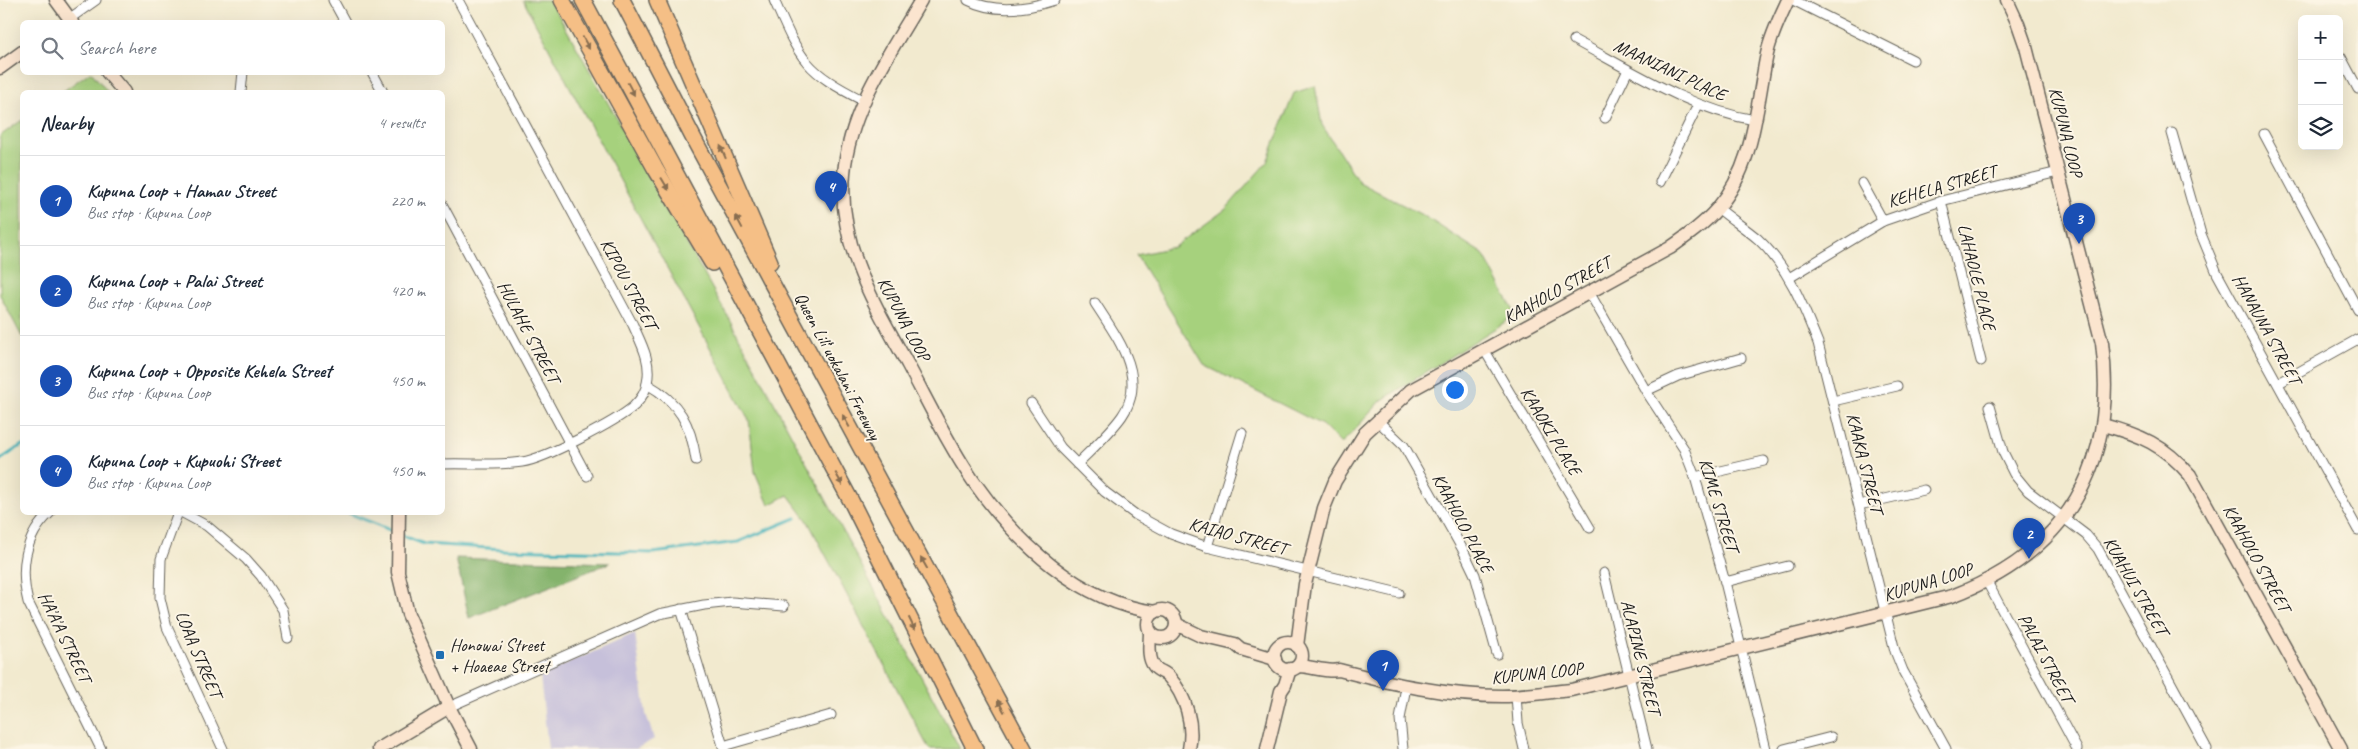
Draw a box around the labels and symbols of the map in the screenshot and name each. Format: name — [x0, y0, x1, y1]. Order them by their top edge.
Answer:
street label: MAANIANI PLACE — [1610, 34, 1732, 107]
one-way arrow — [581, 36, 590, 49]
one-way arrow — [626, 83, 635, 96]
street label: KUPUNA LOOP — [2044, 85, 2088, 182]
one-way arrow — [718, 145, 726, 159]
street label: KEHELA STREET — [1885, 159, 2003, 212]
pin: 4 — [815, 171, 847, 212]
one-way arrow — [660, 178, 669, 191]
pin: 3 — [2063, 203, 2095, 244]
one-way arrow — [735, 215, 743, 229]
street label: LAHAOLE PLACE — [1953, 222, 2001, 335]
street label: KIPOU STREET — [596, 235, 664, 337]
street label: KAAHOLO STREET — [1499, 250, 1618, 329]
street label: HANAUNA STREET — [2228, 270, 2308, 391]
street label: KUPUNA LOOP — [873, 273, 936, 367]
street label: HULAHE STREET — [493, 277, 567, 390]
street label: Queen Liliʻuokalani Freeway — [790, 289, 887, 445]
your location — [1442, 377, 1468, 403]
street label: KAAOKI PLACE — [1516, 383, 1587, 481]
street label: KAAKA STREET — [1842, 411, 1889, 520]
one-way arrow — [842, 413, 850, 428]
street label: KIME STREET — [1694, 456, 1745, 559]
street label: KAAHOLO PLACE — [1428, 469, 1499, 578]
one-way arrow — [835, 471, 843, 486]
street label: KAAHOLO STREET — [2218, 500, 2297, 619]
street label: KAIAO STREET — [1187, 512, 1294, 561]
pin: 2 — [2013, 518, 2045, 559]
street label: KUAHUI STREET — [2099, 533, 2175, 643]
one-way arrow — [919, 557, 928, 570]
street label: KUPUNA LOOP — [1881, 557, 1977, 606]
street label: HA'A'A STREET — [34, 588, 98, 689]
street label: ALAPINE STREET — [1616, 597, 1667, 720]
street label: LOAA STREET — [171, 607, 229, 705]
street label: PALAI STREET — [2013, 610, 2081, 710]
one-way arrow — [908, 617, 916, 631]
place label: Honowai Street + Hoaeae Street — [450, 634, 552, 677]
marker: Honowai Street + Hoaeae Street — [434, 649, 446, 661]
pin: 1 — [1367, 650, 1399, 691]
street label: KUPUNA LOOP — [1490, 657, 1586, 689]
one-way arrow — [997, 699, 1005, 713]

